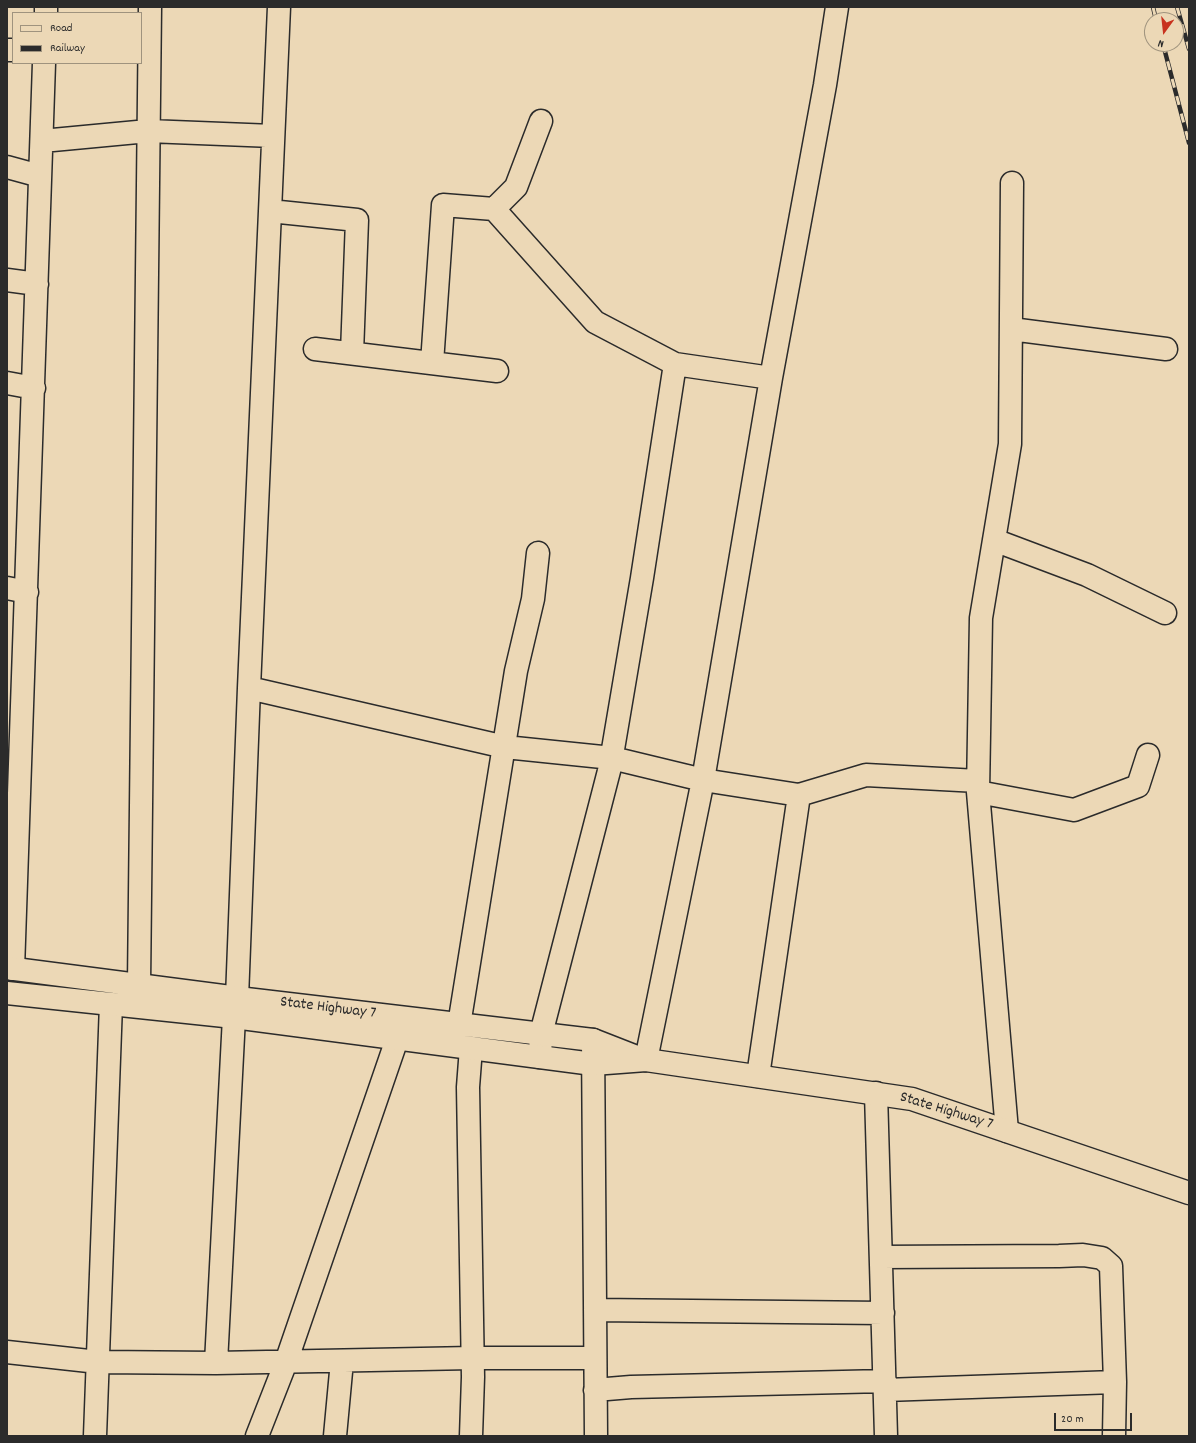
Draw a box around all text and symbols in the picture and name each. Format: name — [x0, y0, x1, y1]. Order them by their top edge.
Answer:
legend — [12, 12, 142, 64]
north arrow — [1144, 12, 1184, 52]
text: Road — [50, 20, 72, 37]
text: N — [1156, 34, 1166, 51]
text: Railway — [50, 40, 85, 57]
street label: State Highway 7 — [279, 994, 377, 1024]
street label: State Highway 7 — [897, 1089, 995, 1135]
scale bar — [1056, 1405, 1134, 1431]
text: 20 m — [1061, 1411, 1084, 1428]

